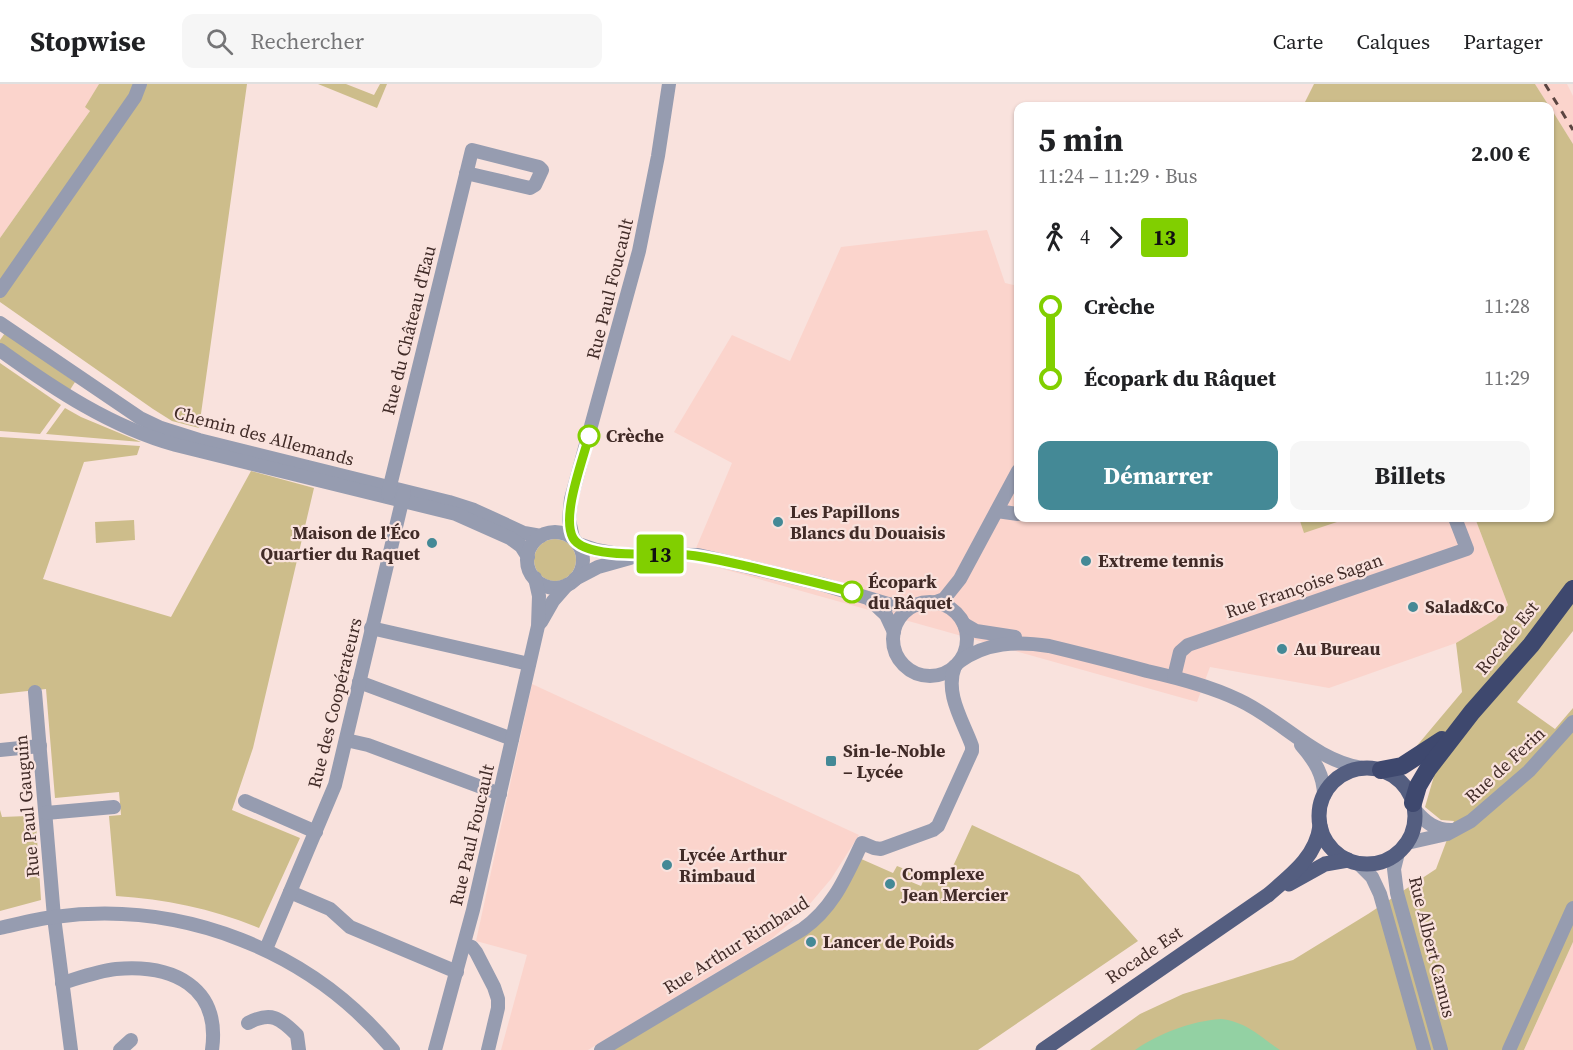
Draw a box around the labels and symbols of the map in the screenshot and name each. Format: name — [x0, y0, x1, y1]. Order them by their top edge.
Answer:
street label: Rue Paul Foucault — [580, 216, 639, 362]
street label: Rue du Château d'Eau — [375, 243, 442, 417]
street label: Chemin des Allemands — [171, 399, 357, 472]
place label: Crèche — [606, 423, 664, 448]
marker: Crèche — [578, 425, 600, 447]
place label: Les Papillons Blancs du Douaisis — [790, 499, 945, 545]
marker: Les Papillons Blancs du Douaisis — [771, 515, 785, 529]
place label: Maison de l'Éco Quartier du Raquet — [260, 520, 421, 566]
line badge: 13 — [633, 534, 687, 574]
marker: Maison de l'Éco Quartier du Raquet — [425, 536, 439, 550]
street label: Rue Françoise Sagan — [1222, 547, 1386, 624]
place label: Extreme tennis — [1098, 548, 1224, 573]
marker: Extreme tennis — [1079, 554, 1093, 568]
place label: Écopark du Râquet — [868, 569, 953, 615]
marker: Écopark du Râquet — [841, 581, 863, 603]
place label: Salad&Co — [1425, 594, 1504, 619]
street label: Rocade Est — [1469, 596, 1544, 680]
marker: Salad&Co — [1406, 600, 1420, 614]
street label: Rue des Coopérateurs — [301, 615, 368, 791]
place label: Au Bureau — [1294, 636, 1380, 661]
marker: Au Bureau — [1275, 642, 1289, 656]
street label: Rue de Ferin — [1459, 721, 1550, 808]
street label: Rue Paul Gauguin — [8, 734, 45, 878]
place label: Sin-le-Noble – Lycée — [843, 738, 945, 784]
marker: Sin-le-Noble – Lycée — [824, 754, 838, 768]
street label: Rue Paul Foucault — [443, 762, 500, 908]
place label: Lycée Arthur Rimbaud — [679, 842, 787, 888]
marker: Lycée Arthur Rimbaud — [660, 858, 674, 872]
place label: Complexe Jean Mercier — [901, 861, 1009, 907]
street label: Rue Albert Camus — [1403, 874, 1462, 1020]
marker: Complexe Jean Mercier — [883, 877, 897, 891]
street label: Rue Arthur Rimbaud — [658, 890, 813, 1000]
street label: Rocade Est — [1100, 920, 1187, 989]
place label: Lancer de Poids — [823, 929, 954, 954]
marker: Lancer de Poids — [804, 935, 818, 949]

